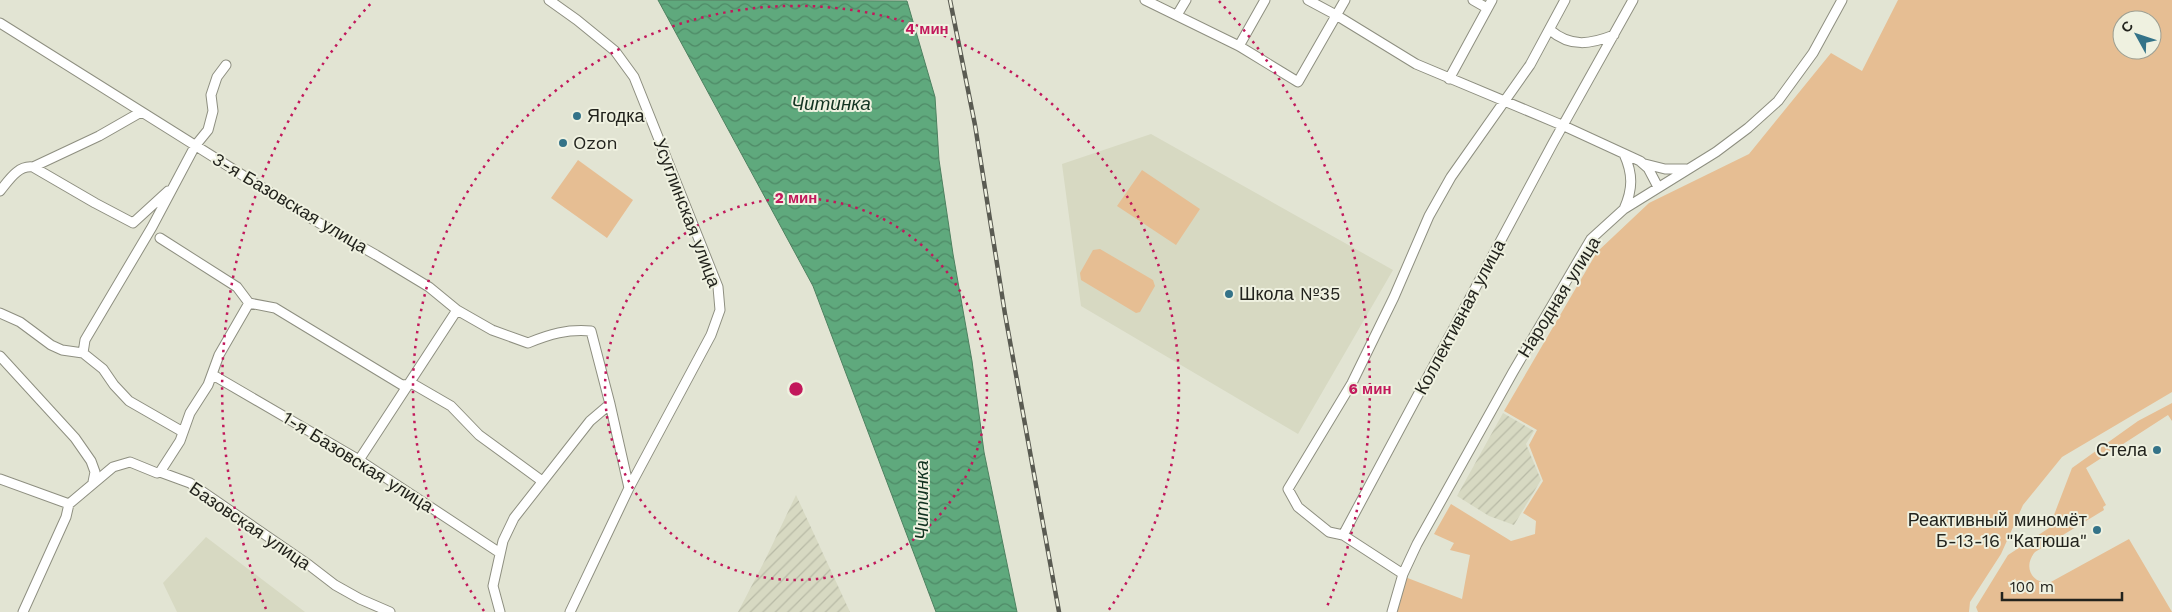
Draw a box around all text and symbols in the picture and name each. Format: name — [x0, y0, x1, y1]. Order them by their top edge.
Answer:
north arrow — [2112, 10, 2162, 60]
text: С — [2118, 18, 2136, 36]
text: 4 мин — [905, 20, 949, 38]
water label: Читинка — [791, 92, 871, 115]
place label: Ягодка — [587, 105, 646, 126]
marker: Ягодка — [571, 110, 583, 122]
place label: Ozon — [573, 132, 618, 153]
street label: Усуглинская улица — [649, 136, 726, 291]
marker: Ozon — [557, 137, 569, 149]
street label: 3-я Базовская улица — [209, 148, 372, 258]
text: 2 мин — [775, 189, 817, 207]
street label: Народная улица — [1513, 232, 1605, 361]
street label: Коллективная улица — [1410, 235, 1510, 398]
place label: Школа №35 — [1239, 283, 1341, 304]
marker: Школа №35 — [1223, 288, 1235, 300]
centre of rings — [787, 380, 805, 398]
text: 6 мин — [1349, 380, 1391, 398]
street label: 1-я Базовская улица — [279, 407, 438, 517]
place label: Стела — [2096, 439, 2148, 460]
marker: Стела — [2151, 444, 2163, 456]
water label: Читинка — [910, 460, 933, 540]
street label: Базовская улица — [186, 477, 316, 574]
place label: Реактивный миномёт Б-13-16 "Катюша" — [1908, 509, 2087, 551]
marker: Реактивный миномёт Б-13-16 "Катюша" — [2091, 524, 2103, 536]
scale bar — [2002, 570, 2122, 602]
text: 100 m — [2010, 578, 2054, 596]

